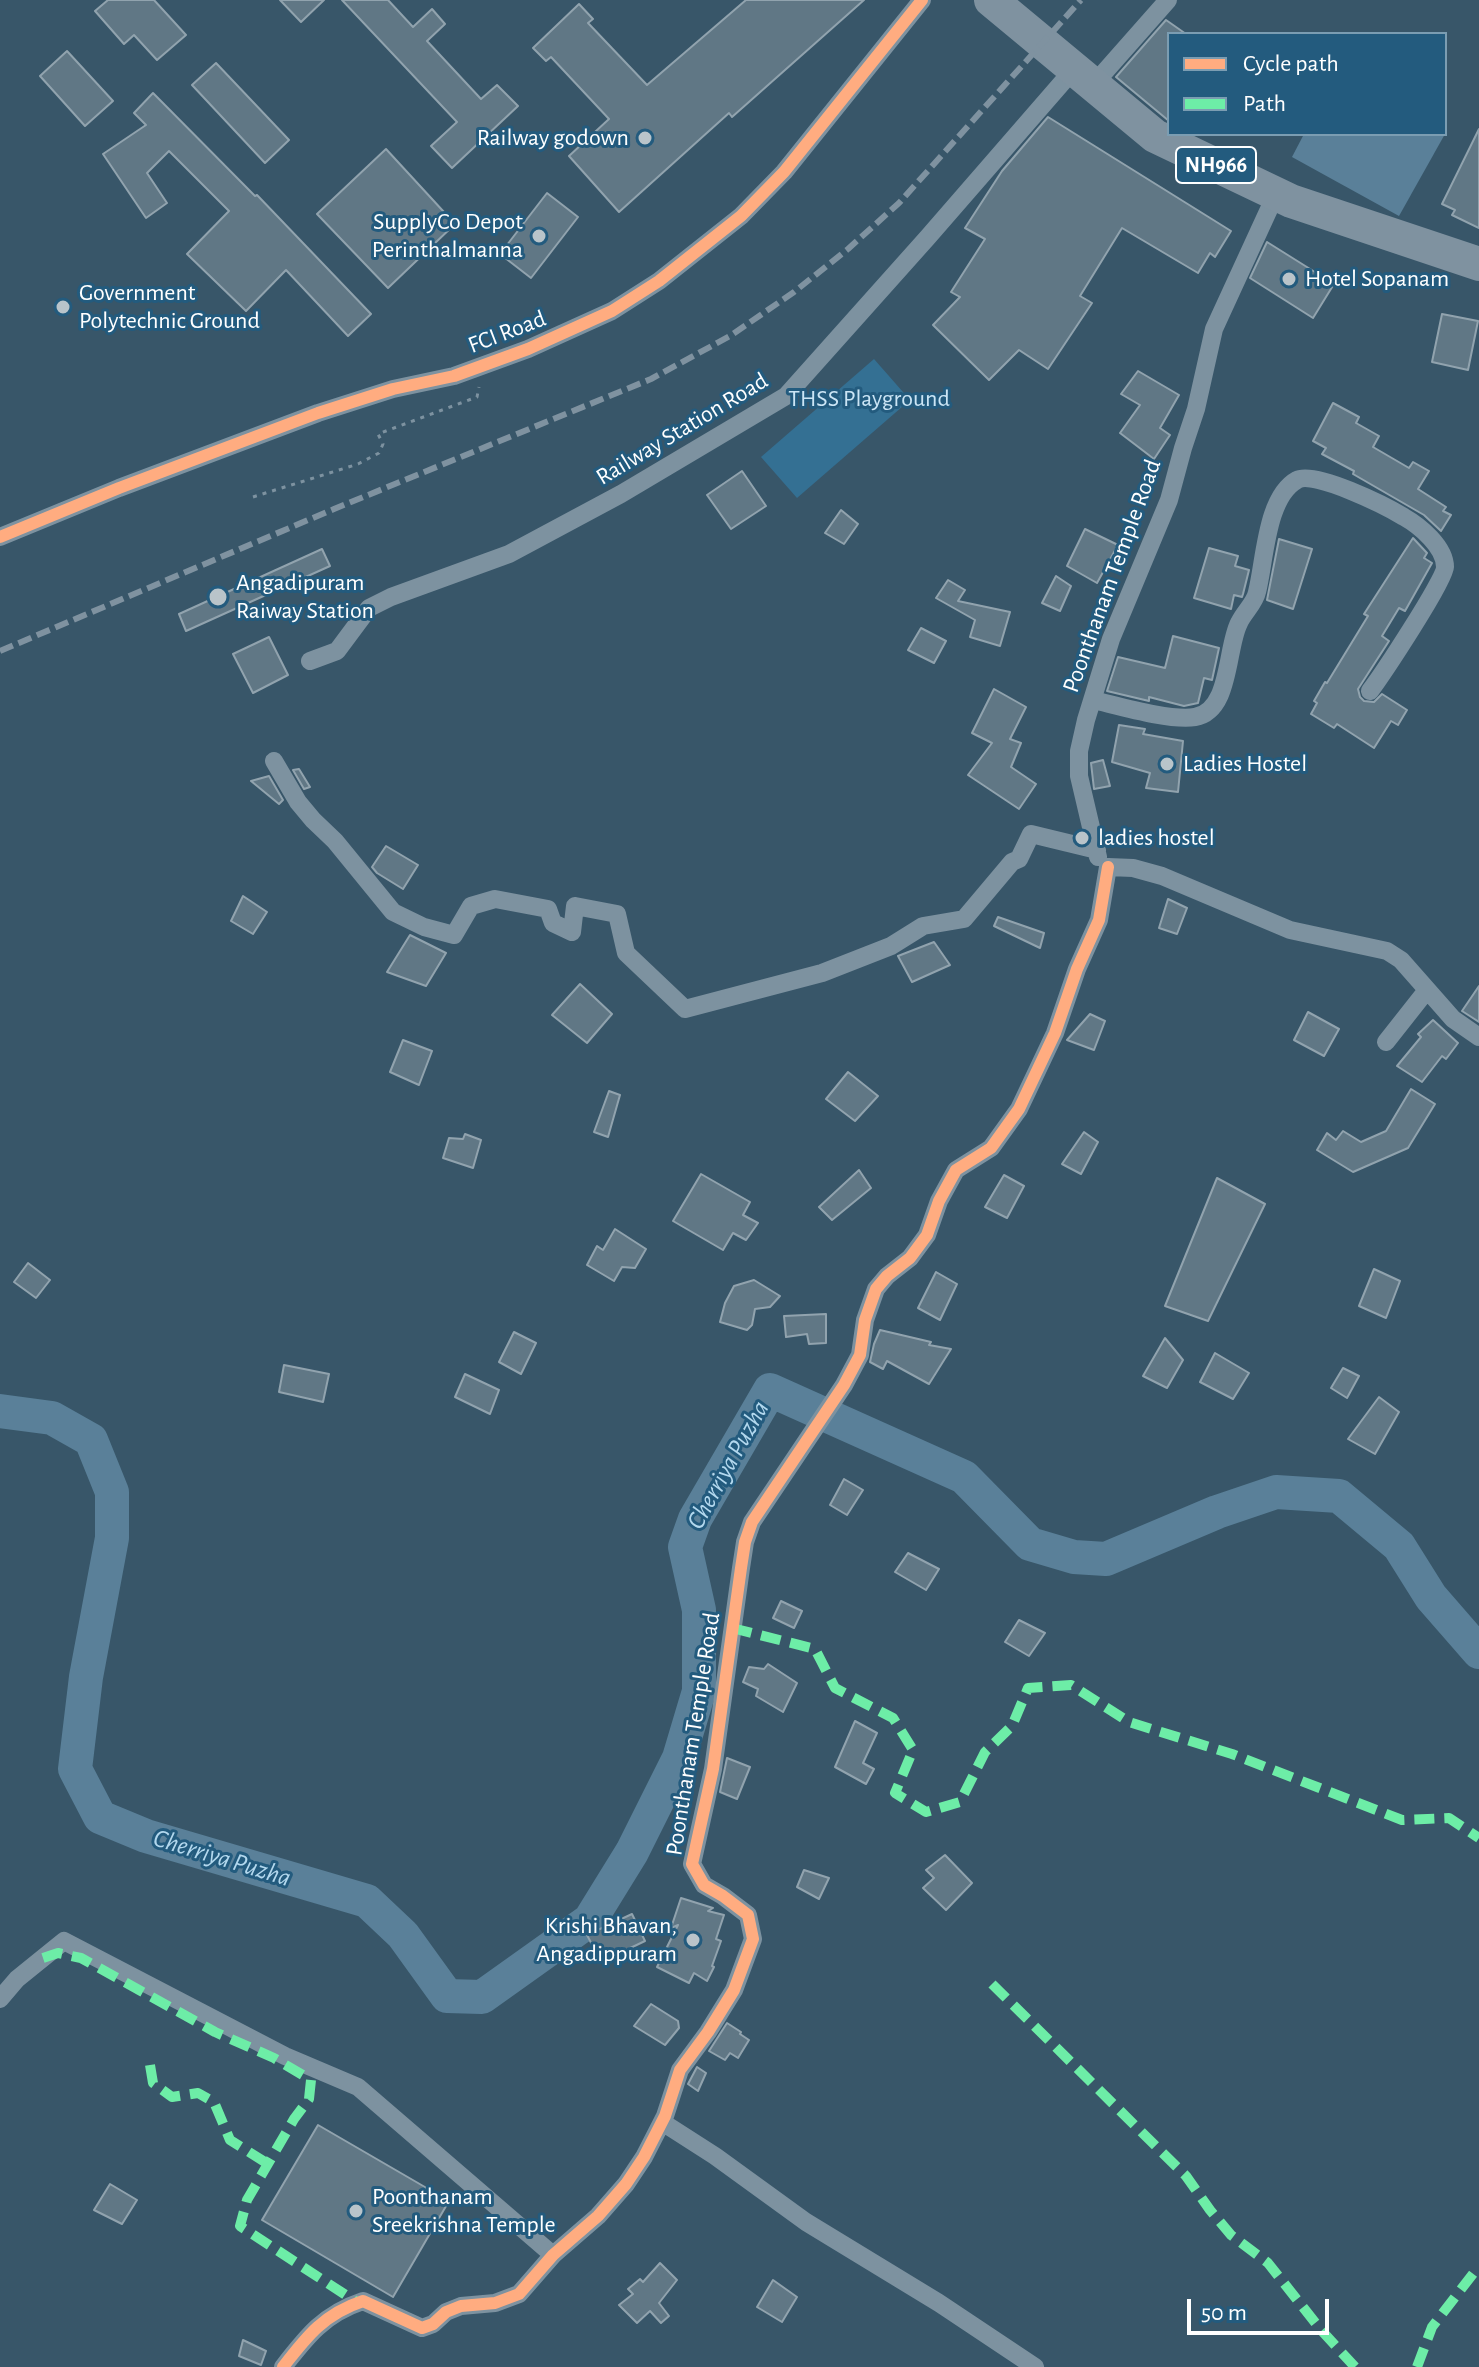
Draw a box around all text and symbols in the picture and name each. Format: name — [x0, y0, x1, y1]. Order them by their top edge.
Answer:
legend — [1167, 32, 1447, 136]
text: Cycle path — [1243, 52, 1339, 76]
text: Path — [1243, 92, 1286, 116]
place label: Railway godown — [477, 124, 629, 152]
marker: Railway godown — [636, 129, 654, 147]
road number: NH966 — [1176, 147, 1256, 183]
place label: SupplyCo Depot Perinthalmanna — [372, 208, 523, 264]
marker: SupplyCo Depot Perinthalmanna — [530, 227, 548, 245]
place label: Hotel Sopanam — [1305, 265, 1449, 293]
marker: Hotel Sopanam — [1280, 270, 1298, 288]
place label: Government Polytechnic Ground — [79, 279, 260, 335]
marker: Government Polytechnic Ground — [54, 298, 72, 316]
street label: FCI Road — [464, 304, 550, 360]
street label: Railway Station Road — [591, 366, 773, 492]
park label: THSS Playground — [788, 385, 950, 413]
street label: Poonthanam Temple Road — [1056, 456, 1168, 696]
place label: Angadipuram Raiway Station — [236, 569, 374, 625]
marker: Angadipuram Raiway Station — [207, 586, 229, 608]
place label: Ladies Hostel — [1183, 750, 1307, 778]
marker: Ladies Hostel — [1158, 755, 1176, 773]
place label: ladies hostel — [1098, 824, 1215, 852]
marker: ladies hostel — [1073, 829, 1091, 847]
water label: Cherriya Puzha — [680, 1395, 776, 1535]
street label: Poonthanam Temple Road — [660, 1610, 726, 1858]
water label: Cherriya Puzha — [149, 1822, 295, 1894]
place label: Krishi Bhavan, Angadippuram — [536, 1912, 677, 1968]
marker: Krishi Bhavan, Angadippuram — [684, 1931, 702, 1949]
place label: Poonthanam Sreekrishna Temple — [372, 2183, 556, 2239]
marker: Poonthanam Sreekrishna Temple — [347, 2202, 365, 2220]
scale bar — [1191, 2283, 1333, 2333]
text: 50 m — [1201, 2301, 1247, 2325]

